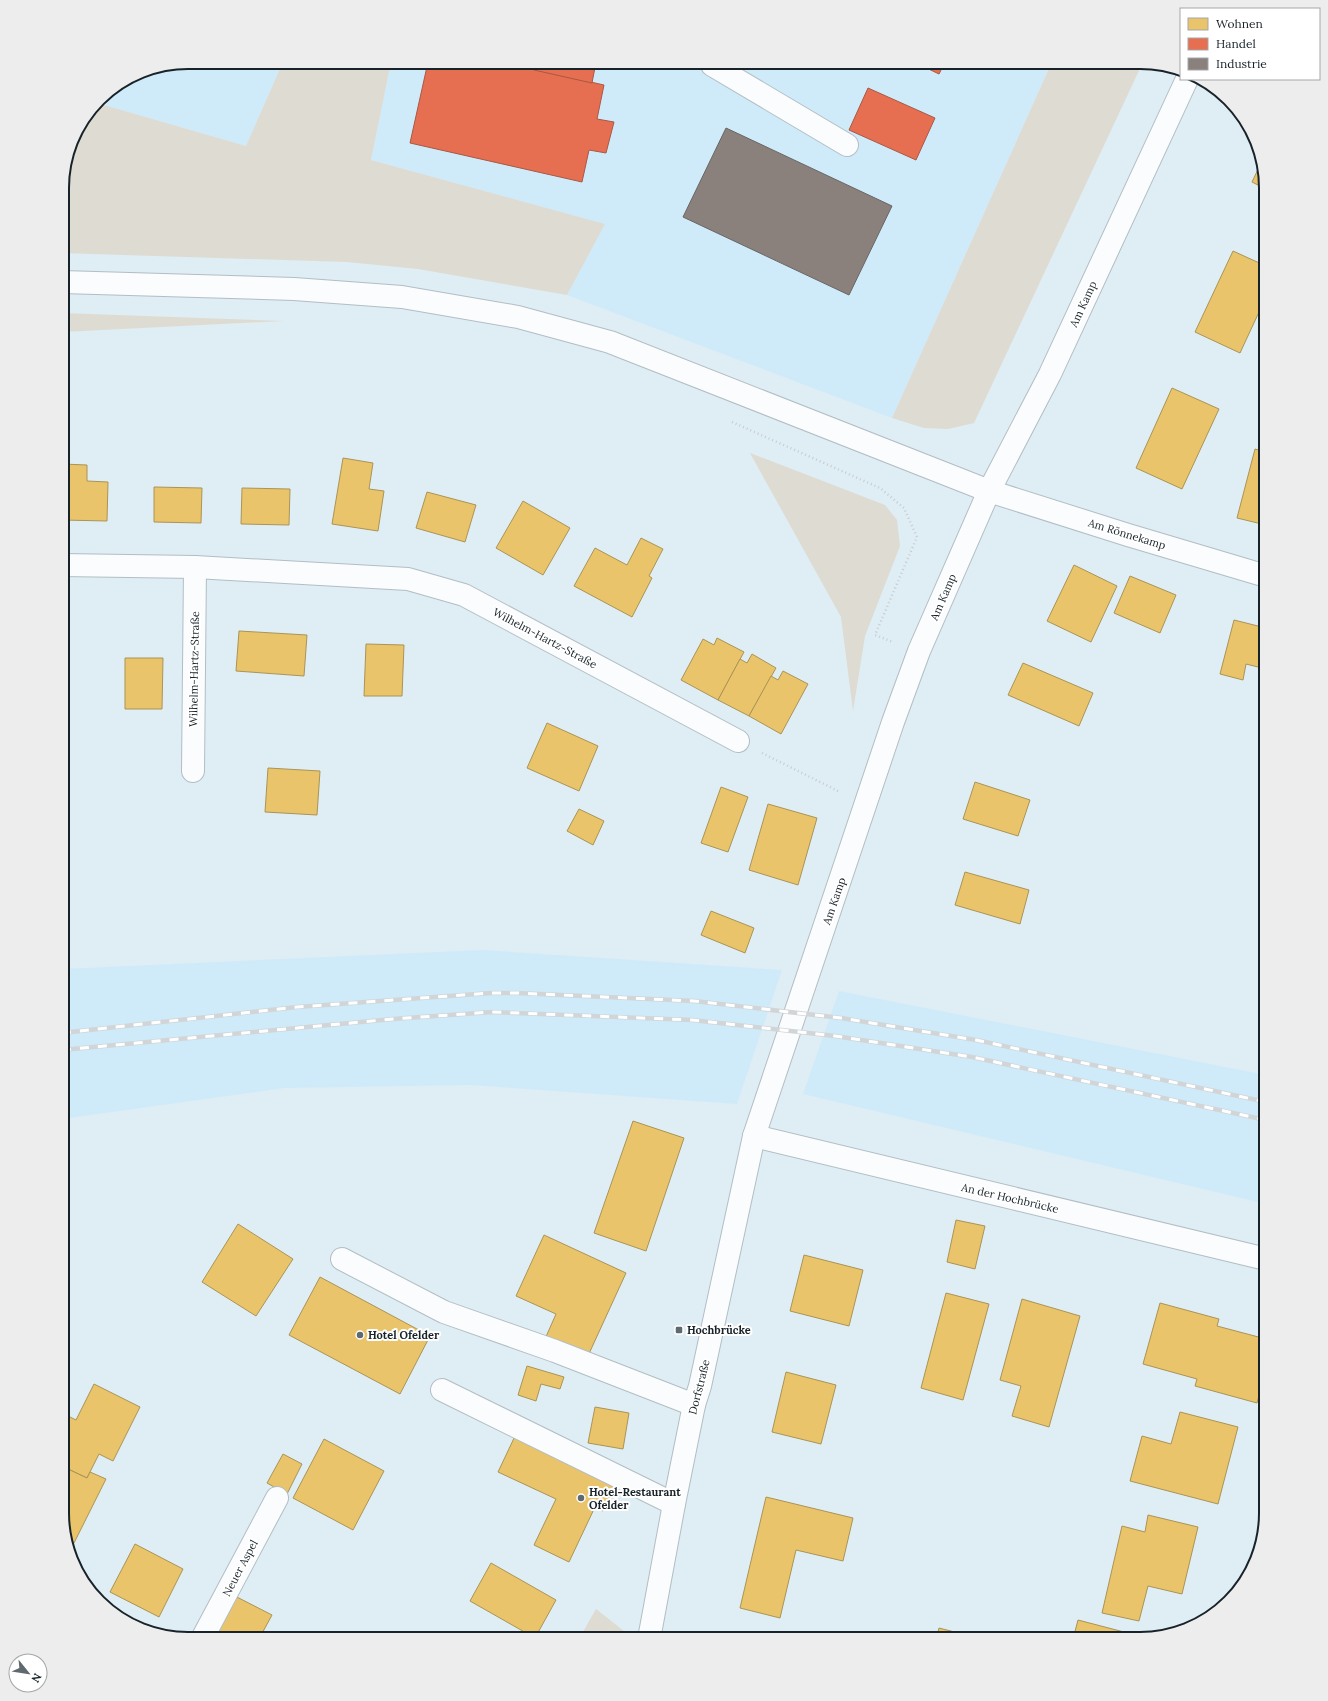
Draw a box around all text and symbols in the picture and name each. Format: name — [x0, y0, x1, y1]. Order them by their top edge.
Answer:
legend — [1180, 8, 1320, 80]
text: Wohnen — [1216, 16, 1263, 31]
text: Handel — [1216, 36, 1256, 51]
text: Industrie — [1216, 56, 1267, 71]
street label: Am Kamp — [1066, 278, 1100, 330]
street label: Am Rönnekamp — [1086, 515, 1168, 553]
street label: Am Kamp — [927, 571, 959, 623]
street label: Wilhelm-Hartz-Straße — [491, 605, 599, 671]
street label: Wilhelm-Hartz-Straße — [186, 611, 202, 727]
street label: Am Kamp — [819, 875, 849, 927]
street label: An der Hochbrücke — [959, 1180, 1060, 1216]
place label: Hochbrücke — [687, 1323, 751, 1337]
marker: Hochbrücke — [674, 1325, 684, 1335]
place label: Hotel Ofelder — [368, 1328, 440, 1342]
marker: Hotel Ofelder — [355, 1330, 365, 1340]
street label: Dorfstraße — [685, 1358, 713, 1416]
place label: Hotel-Restaurant Ofelder — [589, 1485, 681, 1512]
marker: Hotel-Restaurant Ofelder — [576, 1493, 586, 1503]
street label: Neuer Aspel — [219, 1537, 261, 1599]
north arrow — [8, 1653, 48, 1693]
text: N — [28, 1671, 45, 1686]

